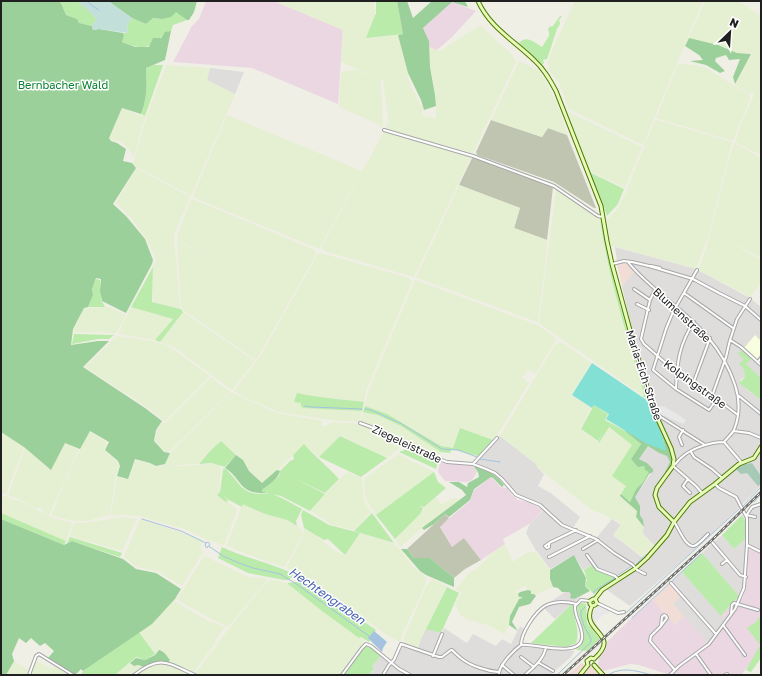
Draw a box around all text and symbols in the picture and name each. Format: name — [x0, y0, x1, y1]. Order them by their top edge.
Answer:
north arrow — [710, 12, 750, 52]
text: N — [728, 15, 741, 30]
park label: Bernbacher Wald — [18, 78, 108, 91]
street label: Blumenstraße — [651, 285, 714, 345]
street label: Maria-Eich-Straße — [624, 328, 665, 422]
street label: Kolpingstraße — [661, 357, 729, 411]
street label: Ziegeleistraße — [370, 422, 444, 465]
water label: Hechtengraben — [286, 564, 369, 628]

